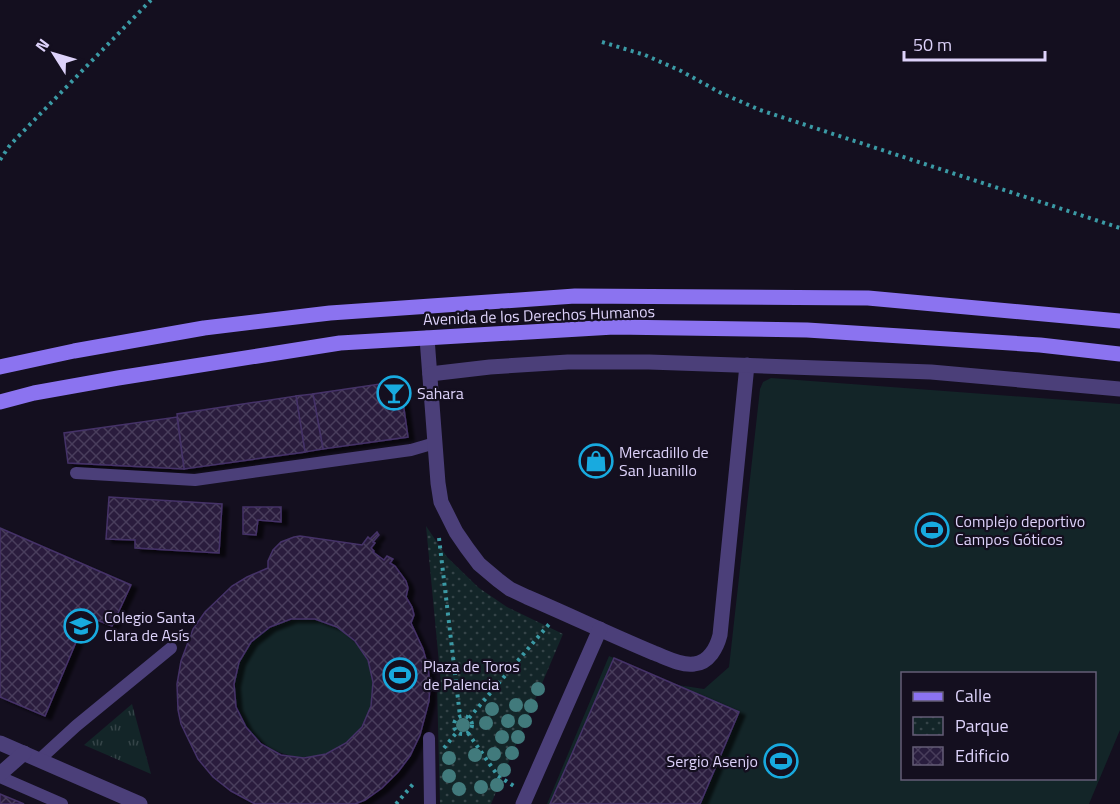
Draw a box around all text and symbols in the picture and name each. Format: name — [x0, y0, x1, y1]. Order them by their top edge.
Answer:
north arrow — [24, 24, 84, 84]
scale bar — [904, 24, 1045, 62]
text: 50 m — [913, 31, 952, 58]
text: N — [29, 33, 55, 57]
street label: Avenida de los Derechos Humanos — [423, 299, 655, 331]
bar icon: Sahara — [376, 375, 412, 411]
place label: Sahara — [417, 381, 464, 405]
place label: Mercadillo de San Juanillo — [619, 440, 709, 482]
shop icon: Mercadillo de San Juanillo — [578, 443, 614, 479]
place label: Complejo deportivo Campos Góticos — [955, 509, 1085, 551]
sports icon: Complejo deportivo Campos Góticos — [914, 512, 950, 548]
place label: Colegio Santa Clara de Asís — [104, 605, 195, 647]
school or university icon: Colegio Santa Clara de Asís — [63, 608, 99, 644]
place label: Plaza de Toros de Palencia — [423, 654, 520, 696]
sports icon: Plaza de Toros de Palencia — [382, 657, 418, 693]
legend — [901, 672, 1096, 780]
text: Calle — [955, 682, 991, 709]
text: Parque — [955, 712, 1009, 739]
text: Edificio — [955, 742, 1009, 769]
sports icon: Sergio Asenjo — [763, 743, 799, 779]
place label: Sergio Asenjo — [667, 749, 758, 773]

